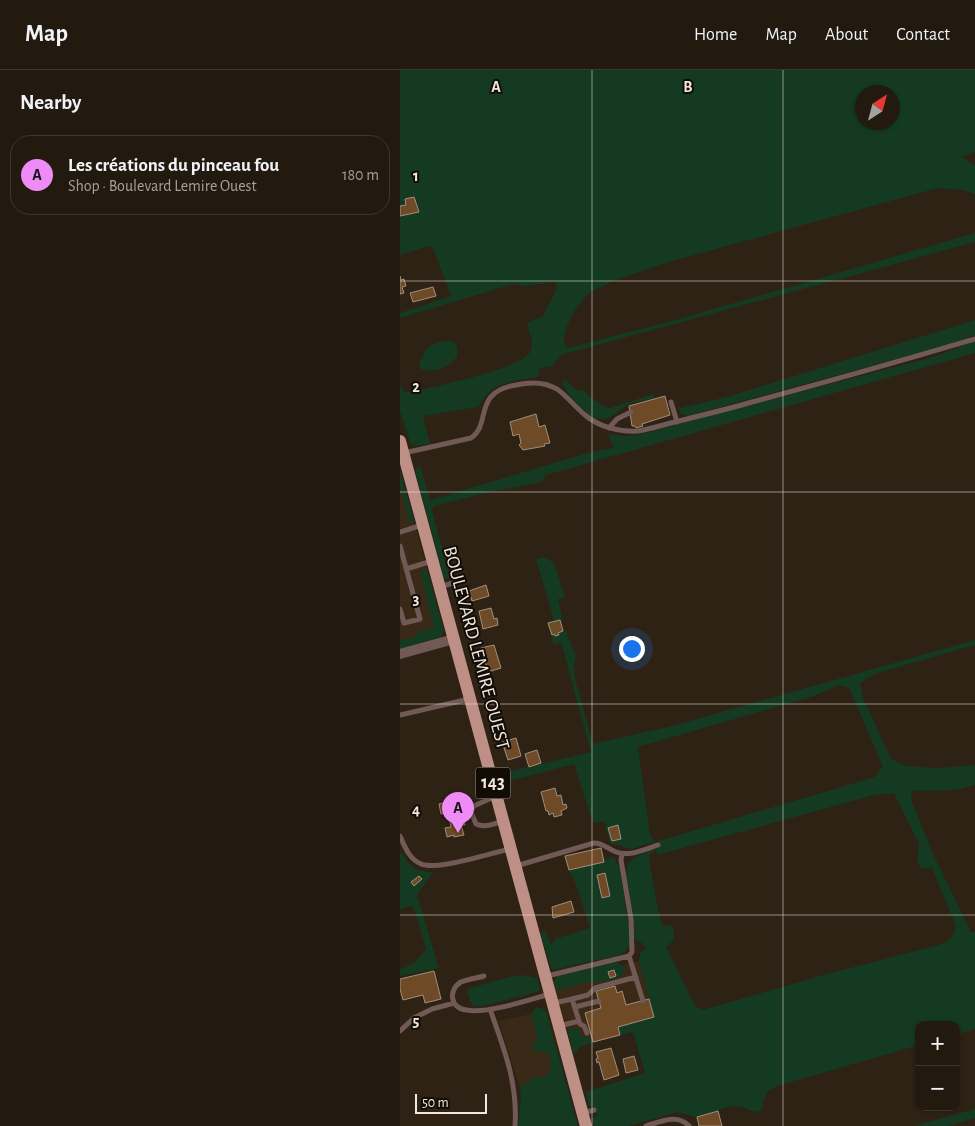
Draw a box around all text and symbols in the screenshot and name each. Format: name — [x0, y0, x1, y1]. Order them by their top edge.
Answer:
text: Map — [25, 22, 68, 46]
text: Home — [694, 26, 737, 44]
text: Map — [765, 26, 797, 44]
text: About — [825, 26, 868, 44]
text: Contact — [896, 26, 950, 44]
text: A — [491, 79, 501, 95]
text: B — [683, 79, 693, 95]
north arrow — [855, 85, 900, 130]
text: Nearby — [20, 92, 81, 113]
text: Les créations du pinceau fou — [68, 156, 279, 175]
text: A — [32, 167, 42, 183]
text: 180 m — [342, 167, 379, 183]
text: 1 — [413, 168, 419, 184]
text: Shop · Boulevard Lemire Ouest — [68, 178, 257, 194]
text: 2 — [412, 379, 420, 395]
street label: BOULEVARD LEMIRE OUEST — [440, 544, 512, 752]
text: 3 — [413, 591, 420, 607]
your location — [619, 636, 645, 662]
road number: 143 — [476, 768, 510, 798]
pin: A — [442, 792, 474, 833]
text: 4 — [412, 802, 420, 818]
text: 5 — [413, 1013, 420, 1029]
map controls — [915, 1021, 960, 1111]
button: + — [915, 1021, 960, 1066]
button: − — [915, 1066, 960, 1111]
scale bar — [415, 1091, 488, 1114]
text: 50 m — [422, 1096, 449, 1110]

